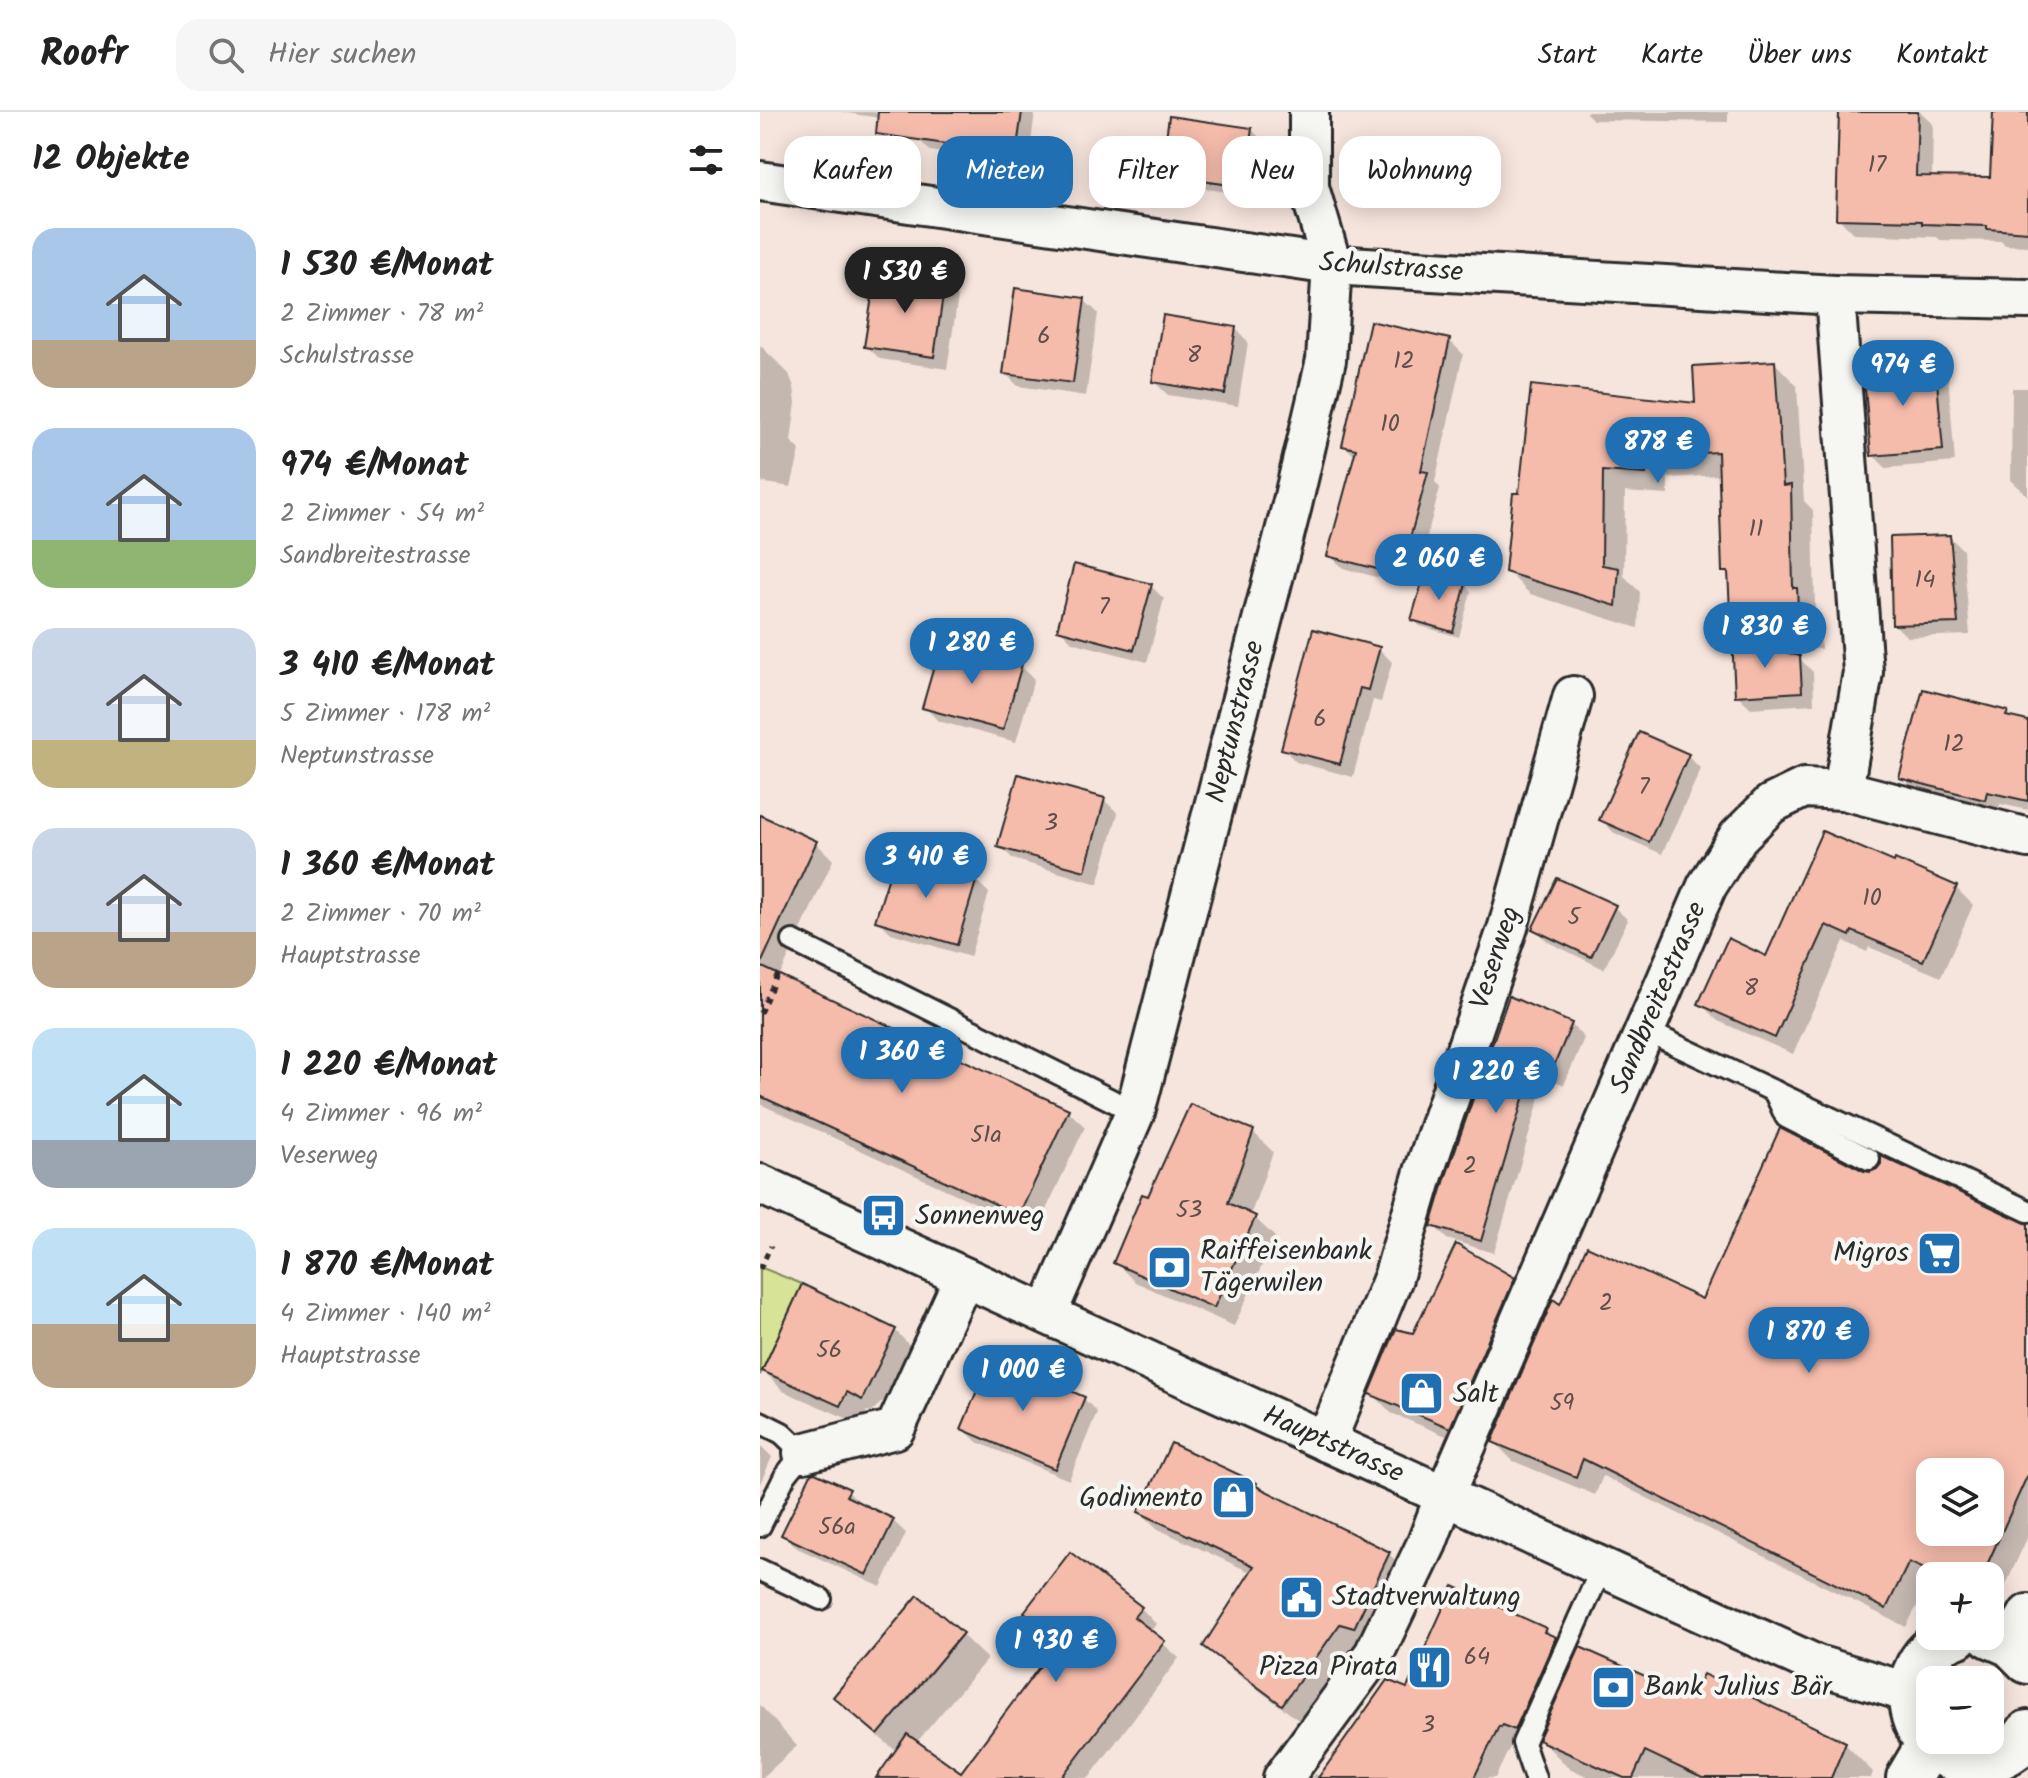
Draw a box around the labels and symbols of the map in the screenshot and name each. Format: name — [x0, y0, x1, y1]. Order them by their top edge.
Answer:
house number: 17 — [1868, 146, 1887, 185]
street label: Schulstrasse — [1317, 241, 1465, 296]
pin: 1 530 € — [831, 247, 979, 315]
house number: 6 — [1037, 317, 1051, 356]
house number: 8 — [1187, 336, 1202, 375]
pin: 974 € — [1847, 340, 1959, 408]
house number: 12 — [1393, 342, 1415, 381]
house number: 10 — [1380, 405, 1400, 444]
pin: 878 € — [1602, 417, 1714, 485]
house number: 11 — [1748, 510, 1764, 549]
pin: 2 060 € — [1365, 534, 1513, 602]
house number: 14 — [1915, 561, 1935, 600]
house number: 7 — [1098, 588, 1110, 627]
pin: 1 830 € — [1691, 602, 1839, 670]
pin: 1 280 € — [898, 618, 1046, 686]
street label: Neptunstrasse — [1194, 636, 1278, 808]
house number: 6 — [1313, 700, 1327, 739]
house number: 12 — [1943, 725, 1965, 764]
house number: 7 — [1638, 768, 1650, 807]
house number: 3 — [1044, 804, 1058, 843]
pin: 3 410 € — [852, 832, 1000, 900]
house number: 10 — [1862, 879, 1882, 918]
street label: Sandbreitestrasse — [1598, 894, 1720, 1101]
house number: 5 — [1568, 898, 1583, 937]
street label: Veserweg — [1458, 901, 1534, 1015]
house number: 8 — [1744, 969, 1759, 1008]
pin: 1 360 € — [828, 1027, 976, 1095]
pin: 1 220 € — [1422, 1047, 1570, 1115]
house number: 51a — [970, 1116, 1002, 1155]
house number: 2 — [1463, 1147, 1477, 1186]
house number: 53 — [1176, 1191, 1202, 1230]
bus stop icon: Sonnenweg — [860, 1192, 908, 1240]
place label: Sonnenweg — [915, 1194, 1045, 1239]
place label: Raiffeisenbank Tägerwilen — [1200, 1229, 1373, 1306]
supermarket icon: Migros — [1916, 1229, 1964, 1277]
place label: Migros — [1833, 1231, 1909, 1276]
bank icon: Raiffeisenbank Tägerwilen — [1145, 1243, 1193, 1291]
house number: 2 — [1599, 1284, 1613, 1323]
pin: 1 870 € — [1735, 1307, 1883, 1375]
house number: 56 — [816, 1331, 842, 1370]
pin: 1 000 € — [949, 1345, 1097, 1413]
shop icon: Salt — [1398, 1370, 1446, 1418]
place label: Salt — [1453, 1372, 1500, 1417]
house number: 59 — [1550, 1384, 1575, 1423]
street label: Hauptstrasse — [1255, 1394, 1412, 1496]
shop icon: Godimento — [1210, 1474, 1258, 1522]
place label: Godimento — [1079, 1476, 1203, 1521]
house number: 56a — [818, 1508, 856, 1547]
public building icon: Stadtverwaltung — [1277, 1573, 1325, 1621]
place label: Stadtverwaltung — [1332, 1575, 1521, 1620]
pin: 1 930 € — [982, 1616, 1130, 1684]
house number: 64 — [1464, 1638, 1490, 1677]
restaurant icon: Pizza Pirata — [1405, 1643, 1453, 1691]
place label: Pizza Pirata — [1259, 1645, 1398, 1690]
bank icon: Bank Julius Bär — [1589, 1663, 1637, 1711]
place label: Bank Julius Bär — [1644, 1665, 1833, 1710]
house number: 3 — [1421, 1706, 1435, 1745]

